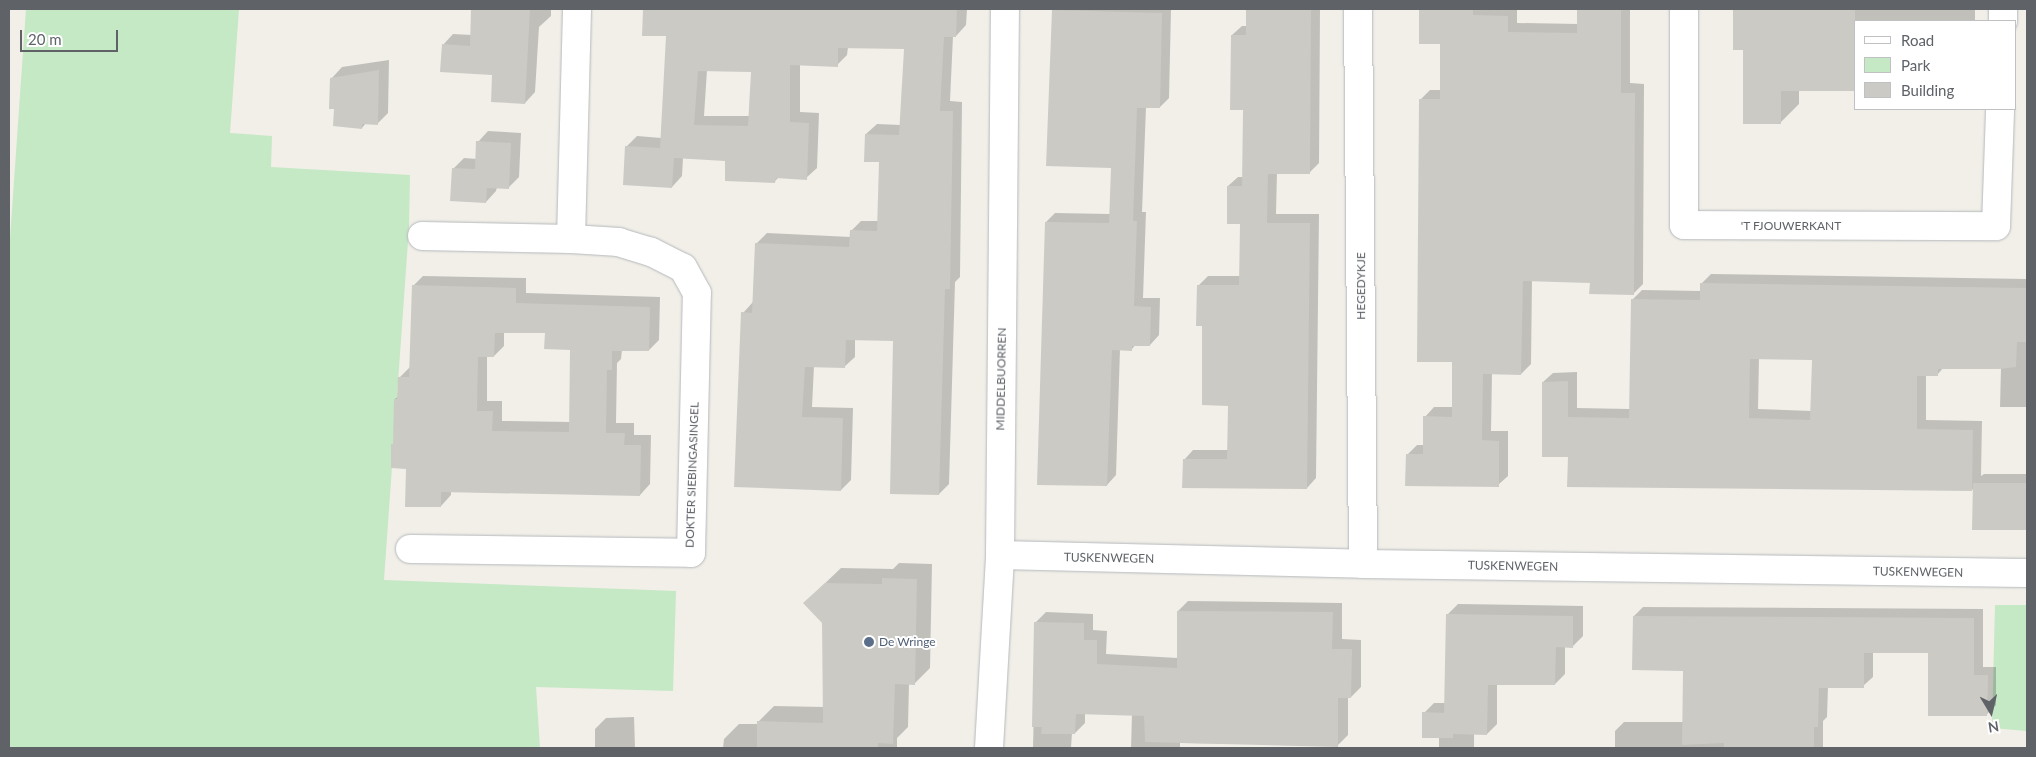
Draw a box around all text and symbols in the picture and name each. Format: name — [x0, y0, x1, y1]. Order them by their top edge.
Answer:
scale bar — [22, 20, 120, 52]
legend — [1854, 20, 2016, 110]
text: 20 m — [28, 30, 62, 48]
text: Road — [1901, 31, 1934, 49]
text: Park — [1901, 56, 1930, 74]
text: Building — [1901, 81, 1954, 99]
street label: 'T FJOUWERKANT — [1741, 219, 1841, 233]
street label: HEGEDYKJE — [1354, 252, 1368, 320]
street label: MIDDELBUORREN — [993, 327, 1009, 431]
street label: DOKTER SIEBINGASINGEL — [682, 402, 702, 548]
street label: TUSKENWEGEN — [1064, 550, 1154, 566]
street label: TUSKENWEGEN — [1468, 558, 1558, 574]
street label: TUSKENWEGEN — [1873, 564, 1963, 580]
place label: De Wringe — [879, 635, 936, 649]
marker: De Wringe — [863, 636, 875, 648]
north arrow — [1966, 687, 2016, 737]
text: N — [1987, 718, 2000, 737]

